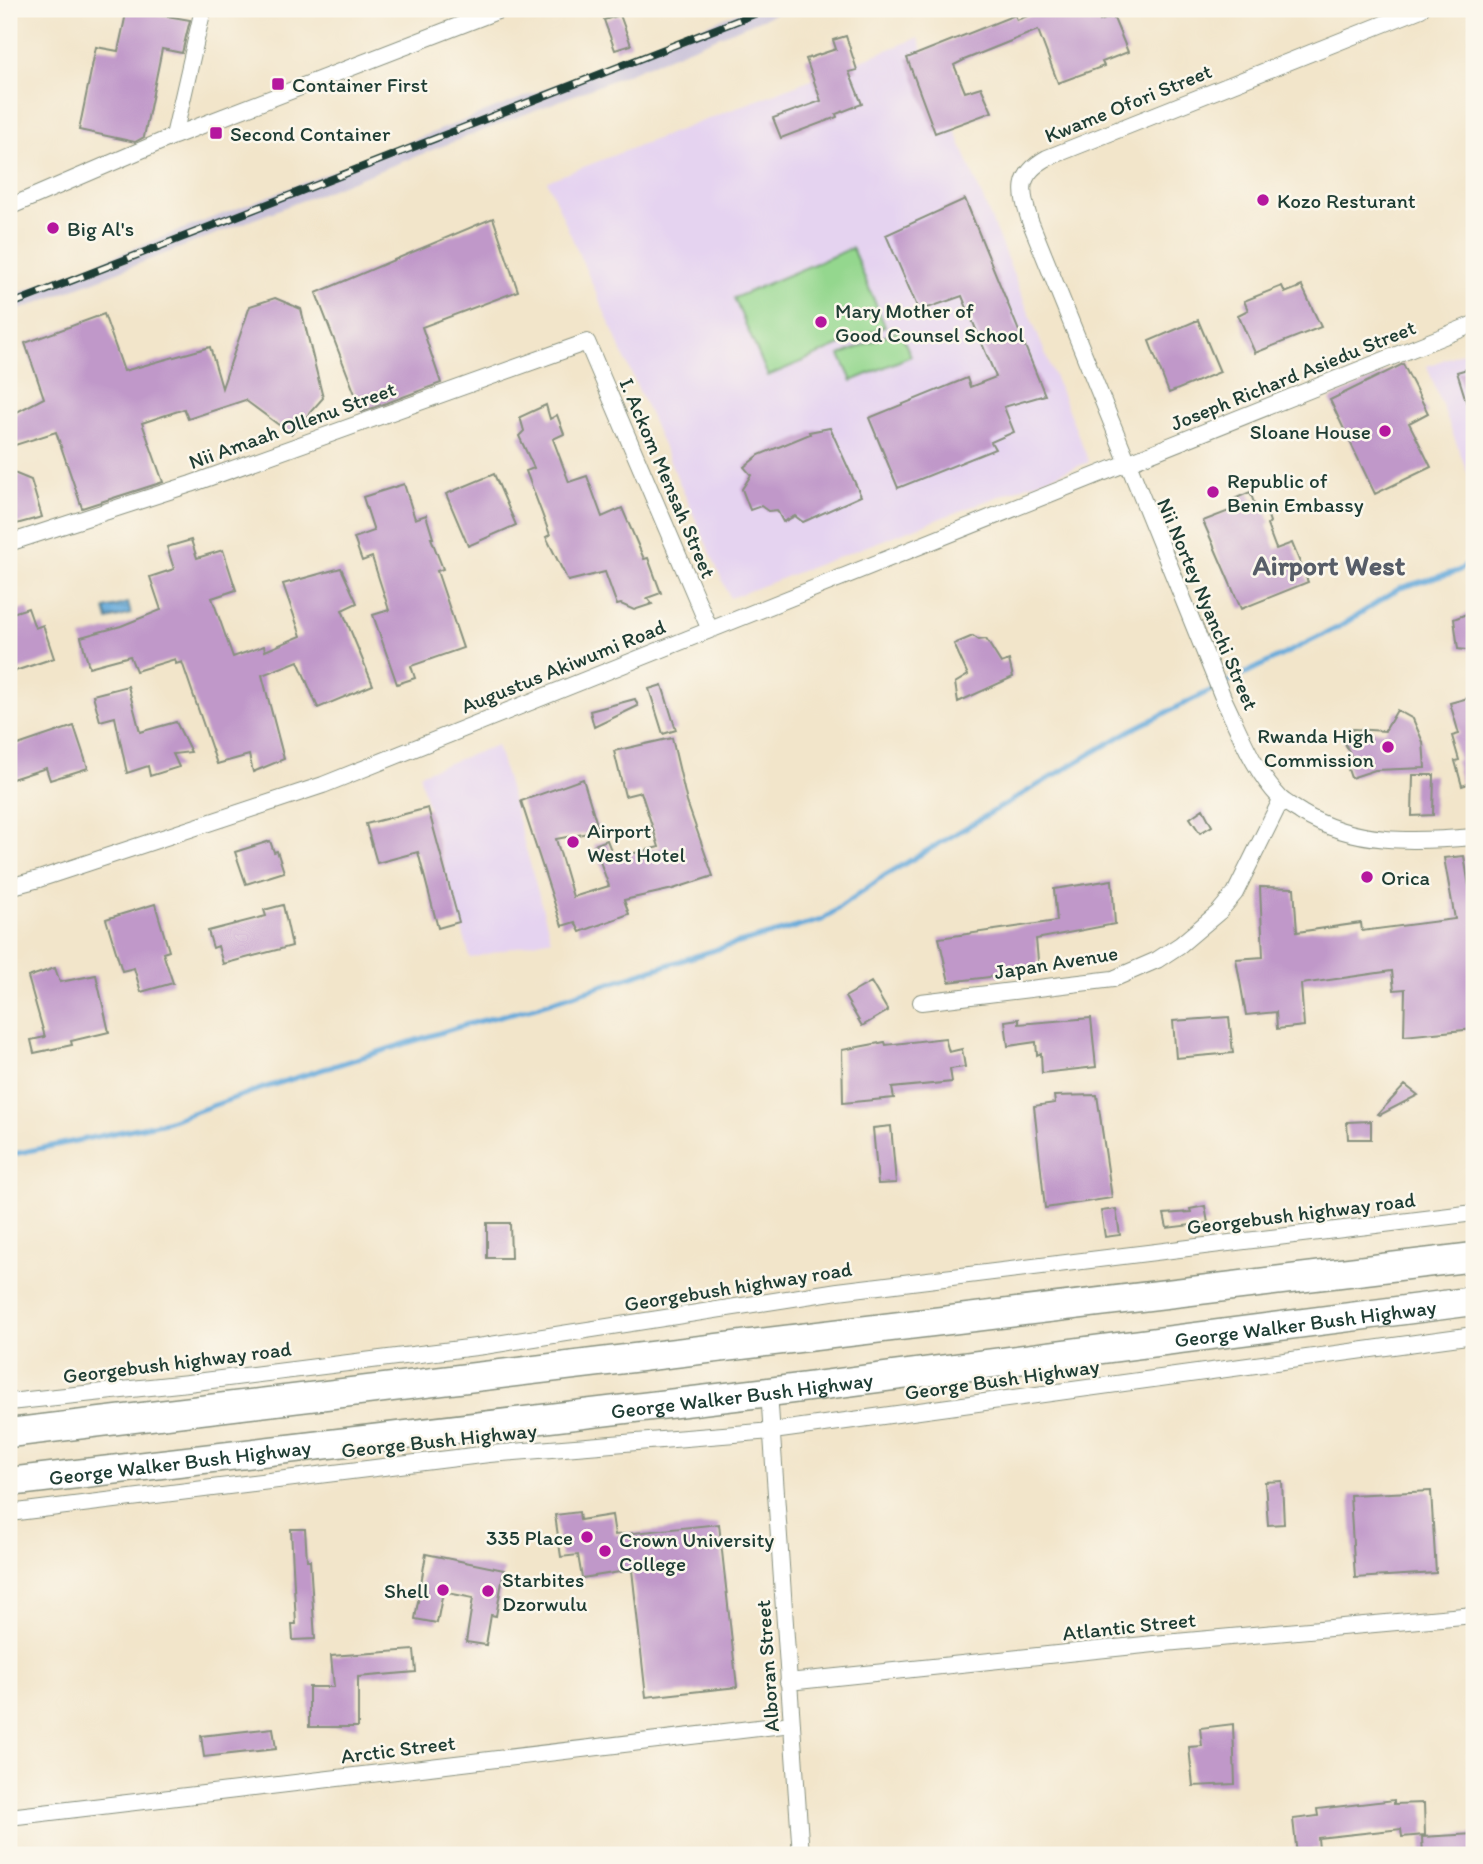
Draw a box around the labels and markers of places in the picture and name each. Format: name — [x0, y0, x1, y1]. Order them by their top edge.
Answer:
place label: Container First — [292, 72, 428, 97]
marker: Container First — [270, 76, 286, 92]
place label: Second Container — [230, 121, 391, 146]
marker: Second Container — [208, 125, 224, 141]
place label: Kozo Resturant — [1277, 188, 1416, 213]
marker: Kozo Resturant — [1255, 192, 1271, 208]
place label: Big Al's — [67, 216, 134, 241]
marker: Big Al's — [45, 220, 61, 236]
place label: Mary Mother of Good Counsel School — [835, 298, 1024, 347]
marker: Mary Mother of Good Counsel School — [813, 314, 829, 330]
place label: Sloane House — [1250, 419, 1371, 444]
marker: Sloane House — [1377, 423, 1393, 439]
place label: Republic of Benin Embassy — [1227, 468, 1364, 517]
marker: Republic of Benin Embassy — [1205, 484, 1221, 500]
place label: Rwanda High Commission — [1257, 723, 1374, 772]
marker: Rwanda High Commission — [1380, 739, 1396, 755]
place label: Airport West Hotel — [587, 818, 685, 867]
marker: Airport West Hotel — [565, 834, 581, 850]
place label: Orica — [1381, 865, 1430, 890]
marker: Orica — [1359, 869, 1375, 885]
place label: 335 Place — [486, 1525, 573, 1550]
place label: Crown University College — [619, 1527, 774, 1576]
marker: 335 Place — [579, 1529, 595, 1545]
marker: Crown University College — [597, 1543, 613, 1559]
place label: Starbites Dzorwulu — [502, 1567, 588, 1616]
place label: Shell — [384, 1578, 429, 1603]
marker: Shell — [435, 1582, 451, 1598]
marker: Starbites Dzorwulu — [480, 1583, 496, 1599]

